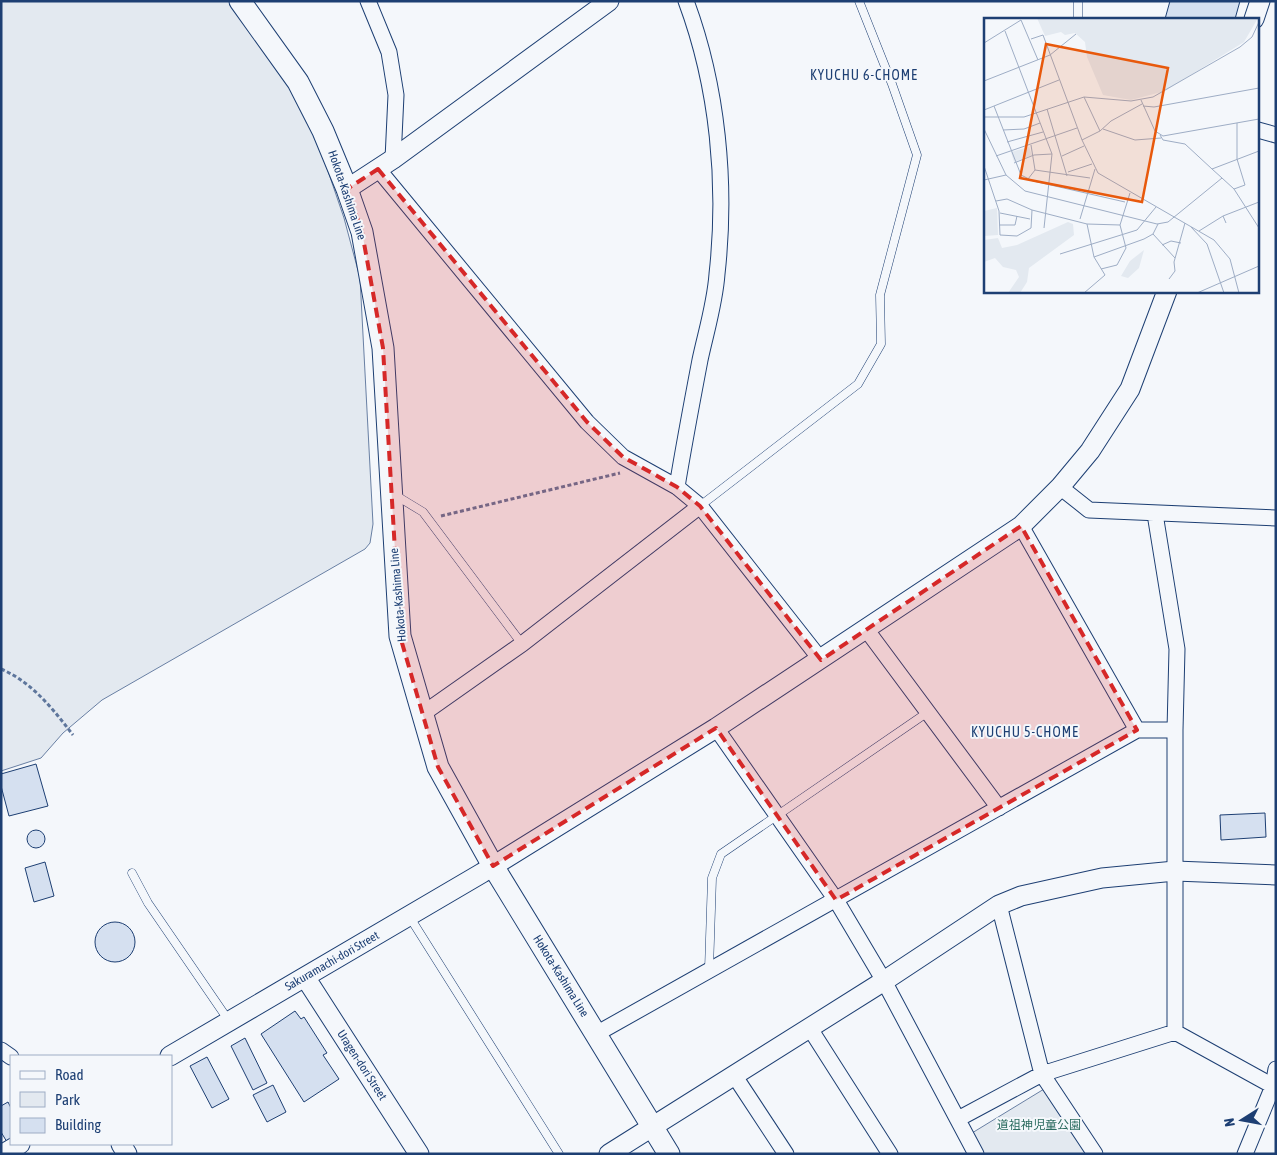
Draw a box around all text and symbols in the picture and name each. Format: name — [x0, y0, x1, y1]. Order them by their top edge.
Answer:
inset map — [984, 18, 1260, 292]
district label: KYUCHU 6-CHOME — [810, 67, 918, 83]
street label: Hokota-Kashima Line — [325, 148, 369, 242]
street label: Hokota-Kashima Line — [387, 548, 409, 642]
district label: KYUCHU 5-CHOME — [971, 724, 1079, 740]
street label: Sakuramachi-dori Street — [282, 928, 382, 994]
street label: Hokota-Kashima Line — [530, 932, 592, 1020]
street label: Uragen-dori Street — [334, 1027, 390, 1103]
legend — [10, 1055, 172, 1145]
text: Road — [55, 1066, 84, 1083]
text: Park — [55, 1091, 80, 1108]
north arrow — [1217, 1095, 1267, 1145]
text: Building — [55, 1116, 101, 1133]
text: N — [1221, 1117, 1238, 1128]
park label: 道祖神児童公園 — [997, 1118, 1081, 1132]

